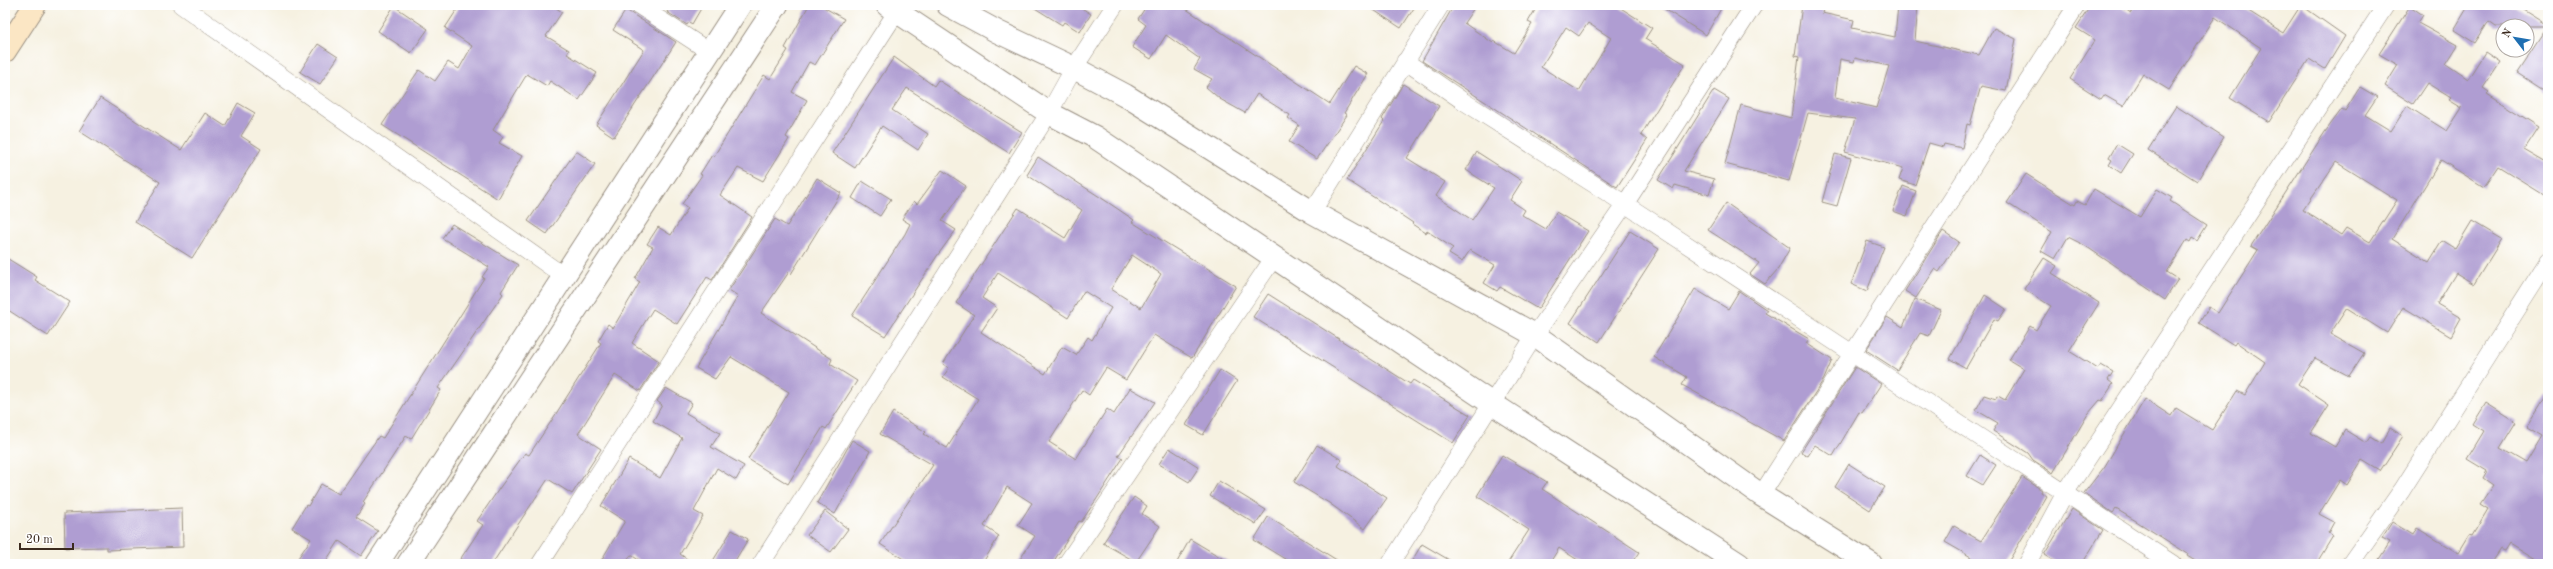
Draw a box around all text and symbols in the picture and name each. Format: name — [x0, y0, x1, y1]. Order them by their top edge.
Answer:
north arrow — [2495, 18, 2535, 58]
text: N — [2501, 27, 2515, 40]
scale bar — [20, 525, 73, 551]
text: 20 m — [26, 534, 53, 546]

